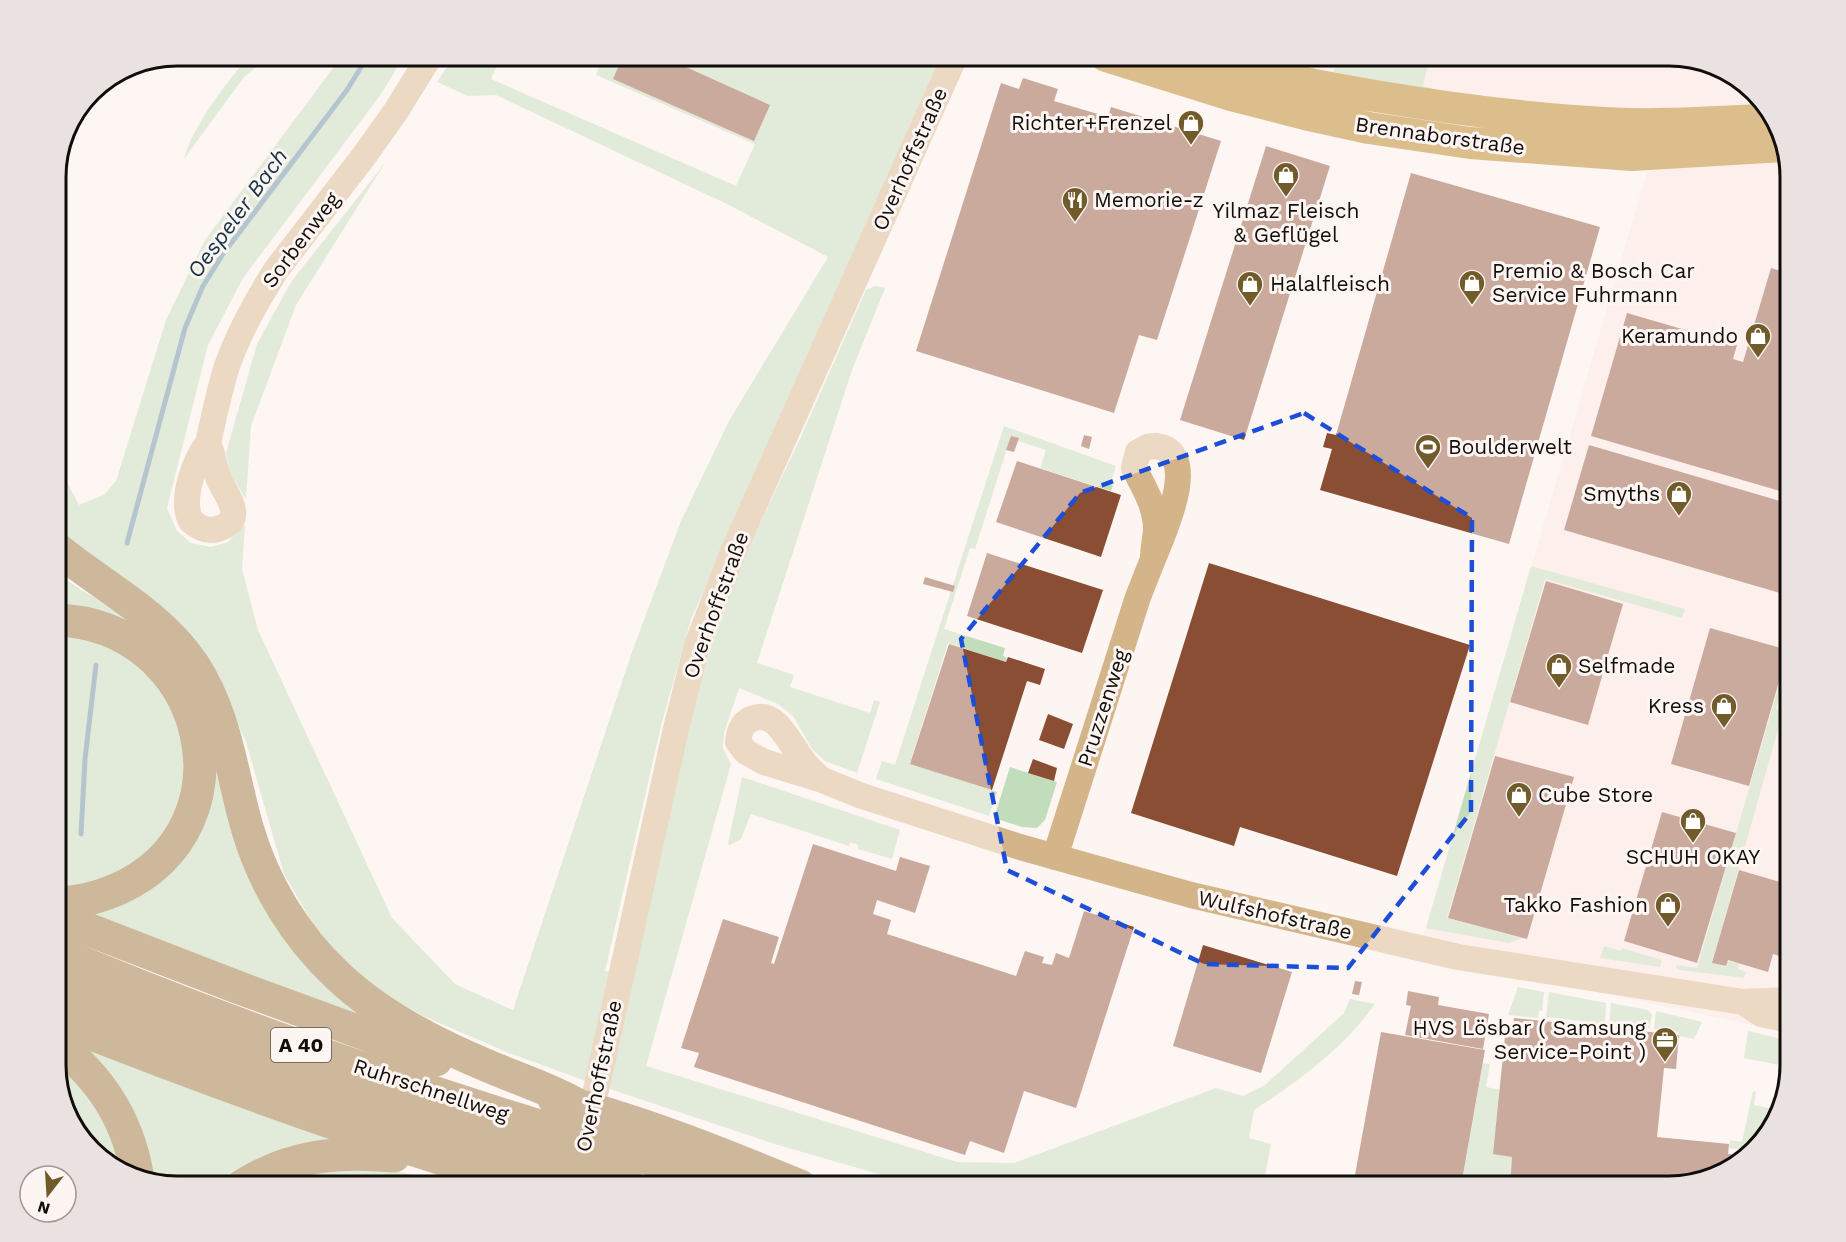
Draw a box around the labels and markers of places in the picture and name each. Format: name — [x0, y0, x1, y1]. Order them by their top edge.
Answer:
shop icon: Richter+Frenzel — [1176, 108, 1206, 146]
place label: Richter+Frenzel — [1011, 110, 1173, 135]
shop icon: Yilmaz Fleisch & Geflügel — [1271, 160, 1301, 198]
restaurant icon: Memorie-z — [1060, 185, 1090, 223]
place label: Memorie-z — [1094, 187, 1204, 212]
place label: Yilmaz Fleisch & Geflügel — [1212, 198, 1360, 247]
place label: Premio & Bosch Car Service Fuhrmann — [1492, 258, 1695, 307]
shop icon: Premio & Bosch Car Service Fuhrmann — [1457, 268, 1487, 306]
shop icon: Halalfleisch — [1235, 269, 1265, 307]
place label: Halalfleisch — [1270, 271, 1390, 296]
shop icon: Keramundo — [1743, 321, 1773, 359]
place label: Keramundo — [1621, 323, 1738, 348]
sports icon: Boulderwelt — [1413, 432, 1443, 470]
place label: Boulderwelt — [1448, 434, 1572, 459]
shop icon: Smyths — [1664, 479, 1694, 517]
place label: Smyths — [1583, 481, 1660, 506]
shop icon: Selfmade — [1544, 651, 1574, 689]
place label: Selfmade — [1578, 653, 1675, 678]
shop icon: Kress — [1709, 691, 1739, 729]
place label: Kress — [1648, 693, 1704, 718]
shop icon: Cube Store — [1504, 780, 1534, 818]
place label: Cube Store — [1538, 782, 1653, 807]
shop icon: SCHUH OKAY — [1678, 806, 1708, 844]
place label: SCHUH OKAY — [1626, 844, 1760, 869]
shop icon: Takko Fashion — [1653, 890, 1683, 928]
place label: Takko Fashion — [1503, 892, 1648, 917]
place label: HVS Lösbar ( Samsung Service-Point ) — [1413, 1015, 1647, 1064]
office icon: HVS Lösbar ( Samsung Service-Point ) — [1650, 1025, 1680, 1063]

